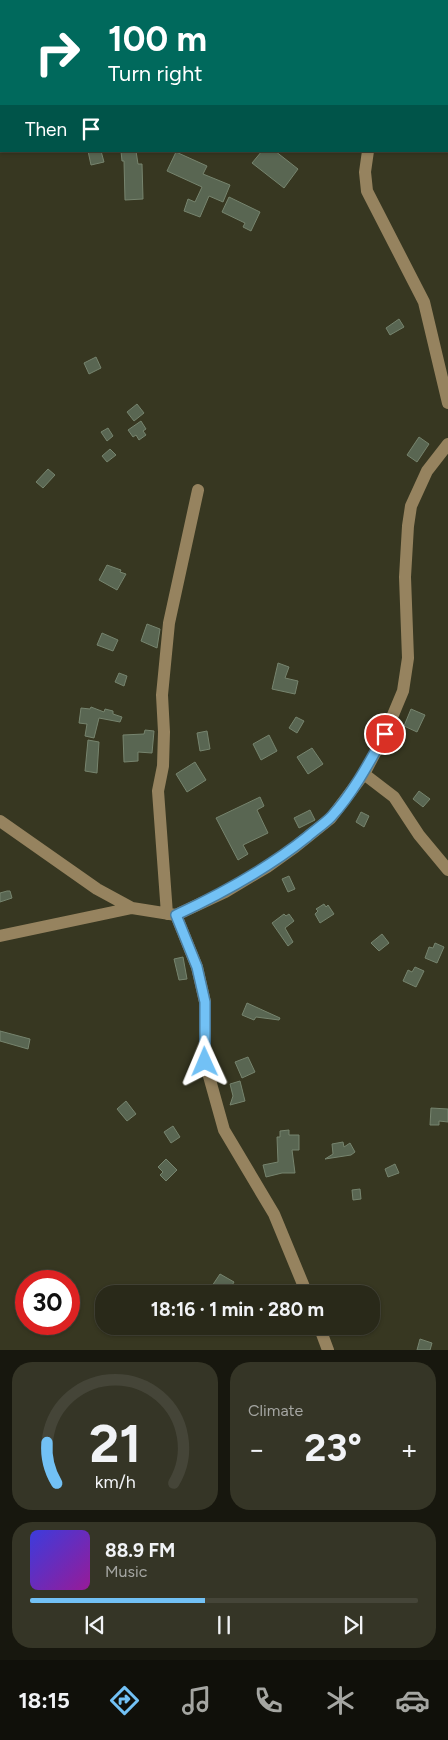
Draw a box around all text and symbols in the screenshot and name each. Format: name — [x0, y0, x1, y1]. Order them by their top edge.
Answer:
text: 100 m — [108, 18, 207, 60]
icon: right — [25, 20, 90, 85]
text: Turn right — [108, 60, 203, 87]
icon: arrive — [77, 115, 105, 143]
text: Then — [25, 118, 67, 141]
pin — [364, 713, 406, 755]
icon: arrive — [371, 720, 399, 748]
position arrow — [178, 1035, 230, 1087]
speed limit sign: 30 — [15, 1270, 80, 1335]
text: 18:16 · 1 min · 280 m — [151, 1298, 324, 1321]
text: Climate — [248, 1401, 303, 1420]
text: 21 — [89, 1413, 141, 1475]
text: 23° — [304, 1425, 362, 1471]
text: − — [248, 1432, 265, 1466]
text: + — [401, 1432, 418, 1466]
text: km/h — [95, 1471, 135, 1492]
text: 88.9 FM — [105, 1539, 175, 1562]
text: Music — [105, 1562, 147, 1581]
icon: previous — [81, 1611, 109, 1639]
icon: pause — [210, 1611, 238, 1639]
icon: next — [339, 1611, 367, 1639]
icon: directions — [107, 1683, 142, 1718]
icon: music — [179, 1683, 214, 1718]
icon: phone — [251, 1683, 286, 1718]
icon: climate — [323, 1683, 358, 1718]
icon: car — [395, 1683, 430, 1718]
text: 18:15 — [18, 1687, 70, 1714]

